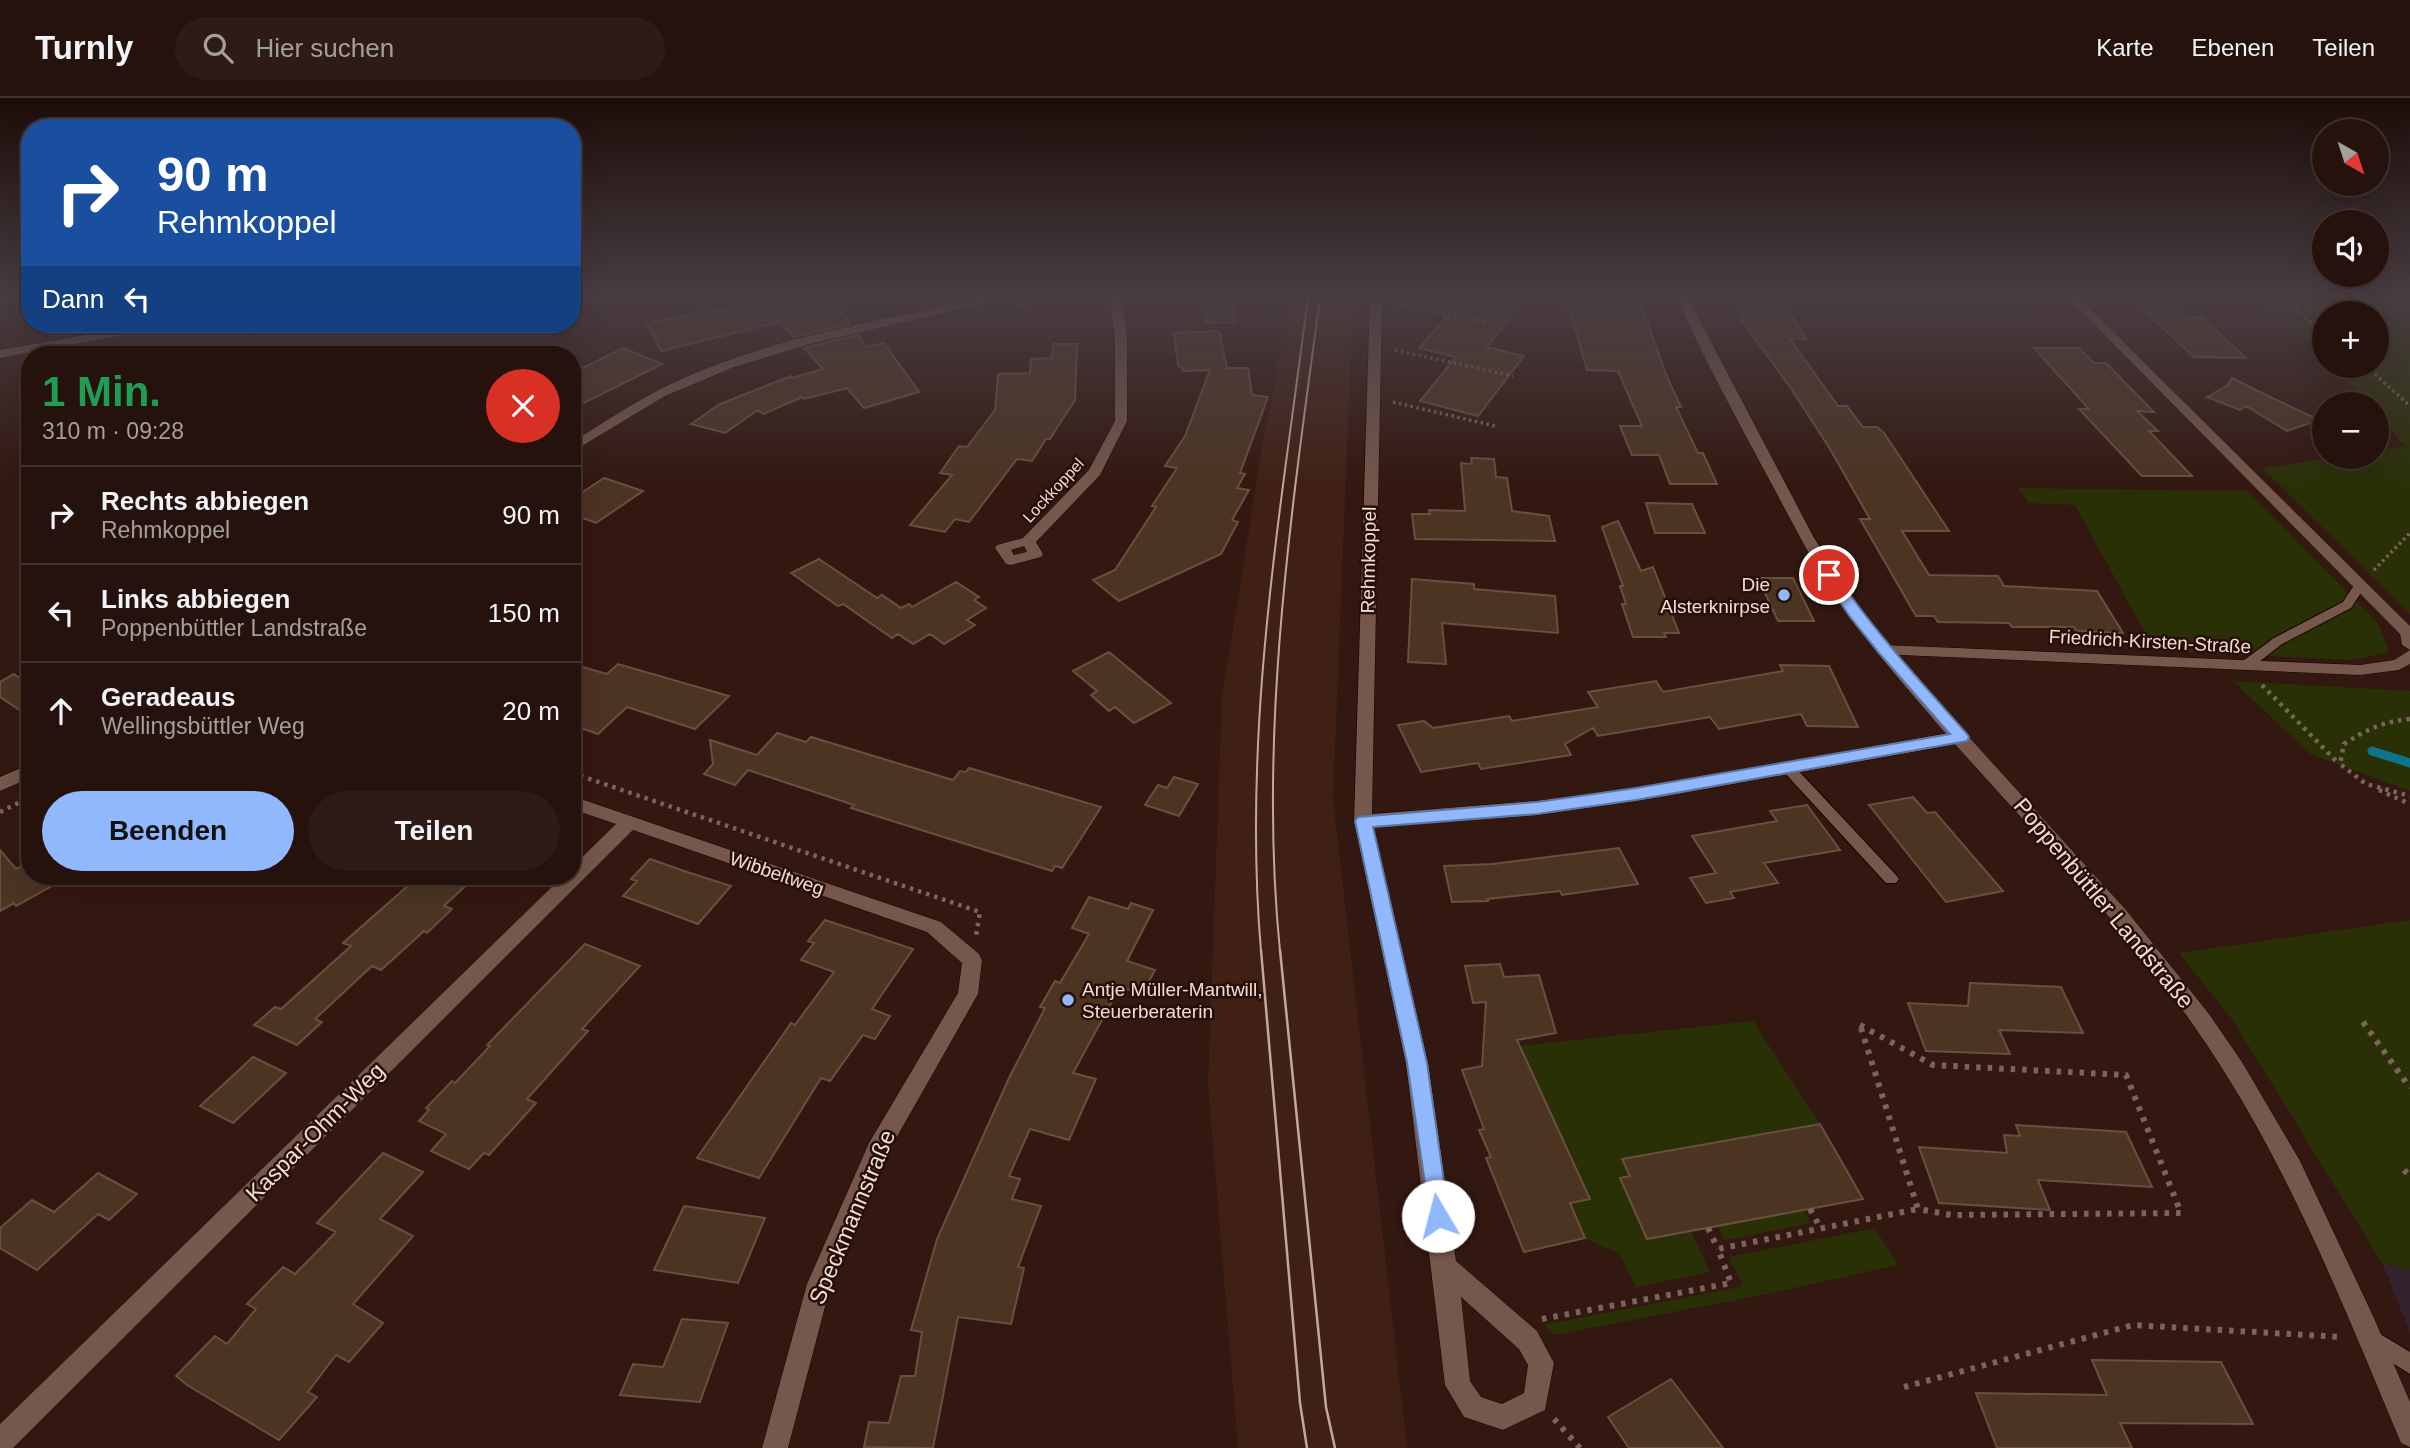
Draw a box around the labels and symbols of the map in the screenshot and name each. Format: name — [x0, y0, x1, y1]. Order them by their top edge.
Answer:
north arrow — [2312, 119, 2389, 196]
street label: Lockkoppel — [1020, 455, 1087, 526]
street label: Rehmkoppel — [1357, 506, 1380, 614]
pin — [1799, 545, 1859, 605]
place label: Die Alsterknirpse — [1660, 574, 1770, 617]
marker: Die Alsterknirpse — [1776, 587, 1792, 603]
street label: Friedrich-Kirsten-Straße — [2048, 626, 2252, 657]
street label: Poppenbüttler Landstraße — [2009, 793, 2199, 1013]
street label: Wibbeltweg — [727, 848, 827, 899]
place label: Antje Müller-Mantwill, Steuerberaterin — [1082, 979, 1263, 1022]
marker: Antje Müller-Mantwill, Steuerberaterin — [1060, 992, 1076, 1008]
street label: Kaspar-Ohm-Weg — [240, 1057, 390, 1207]
street label: Speckmannstraße — [804, 1126, 900, 1308]
position arrow — [1401, 1179, 1475, 1253]

